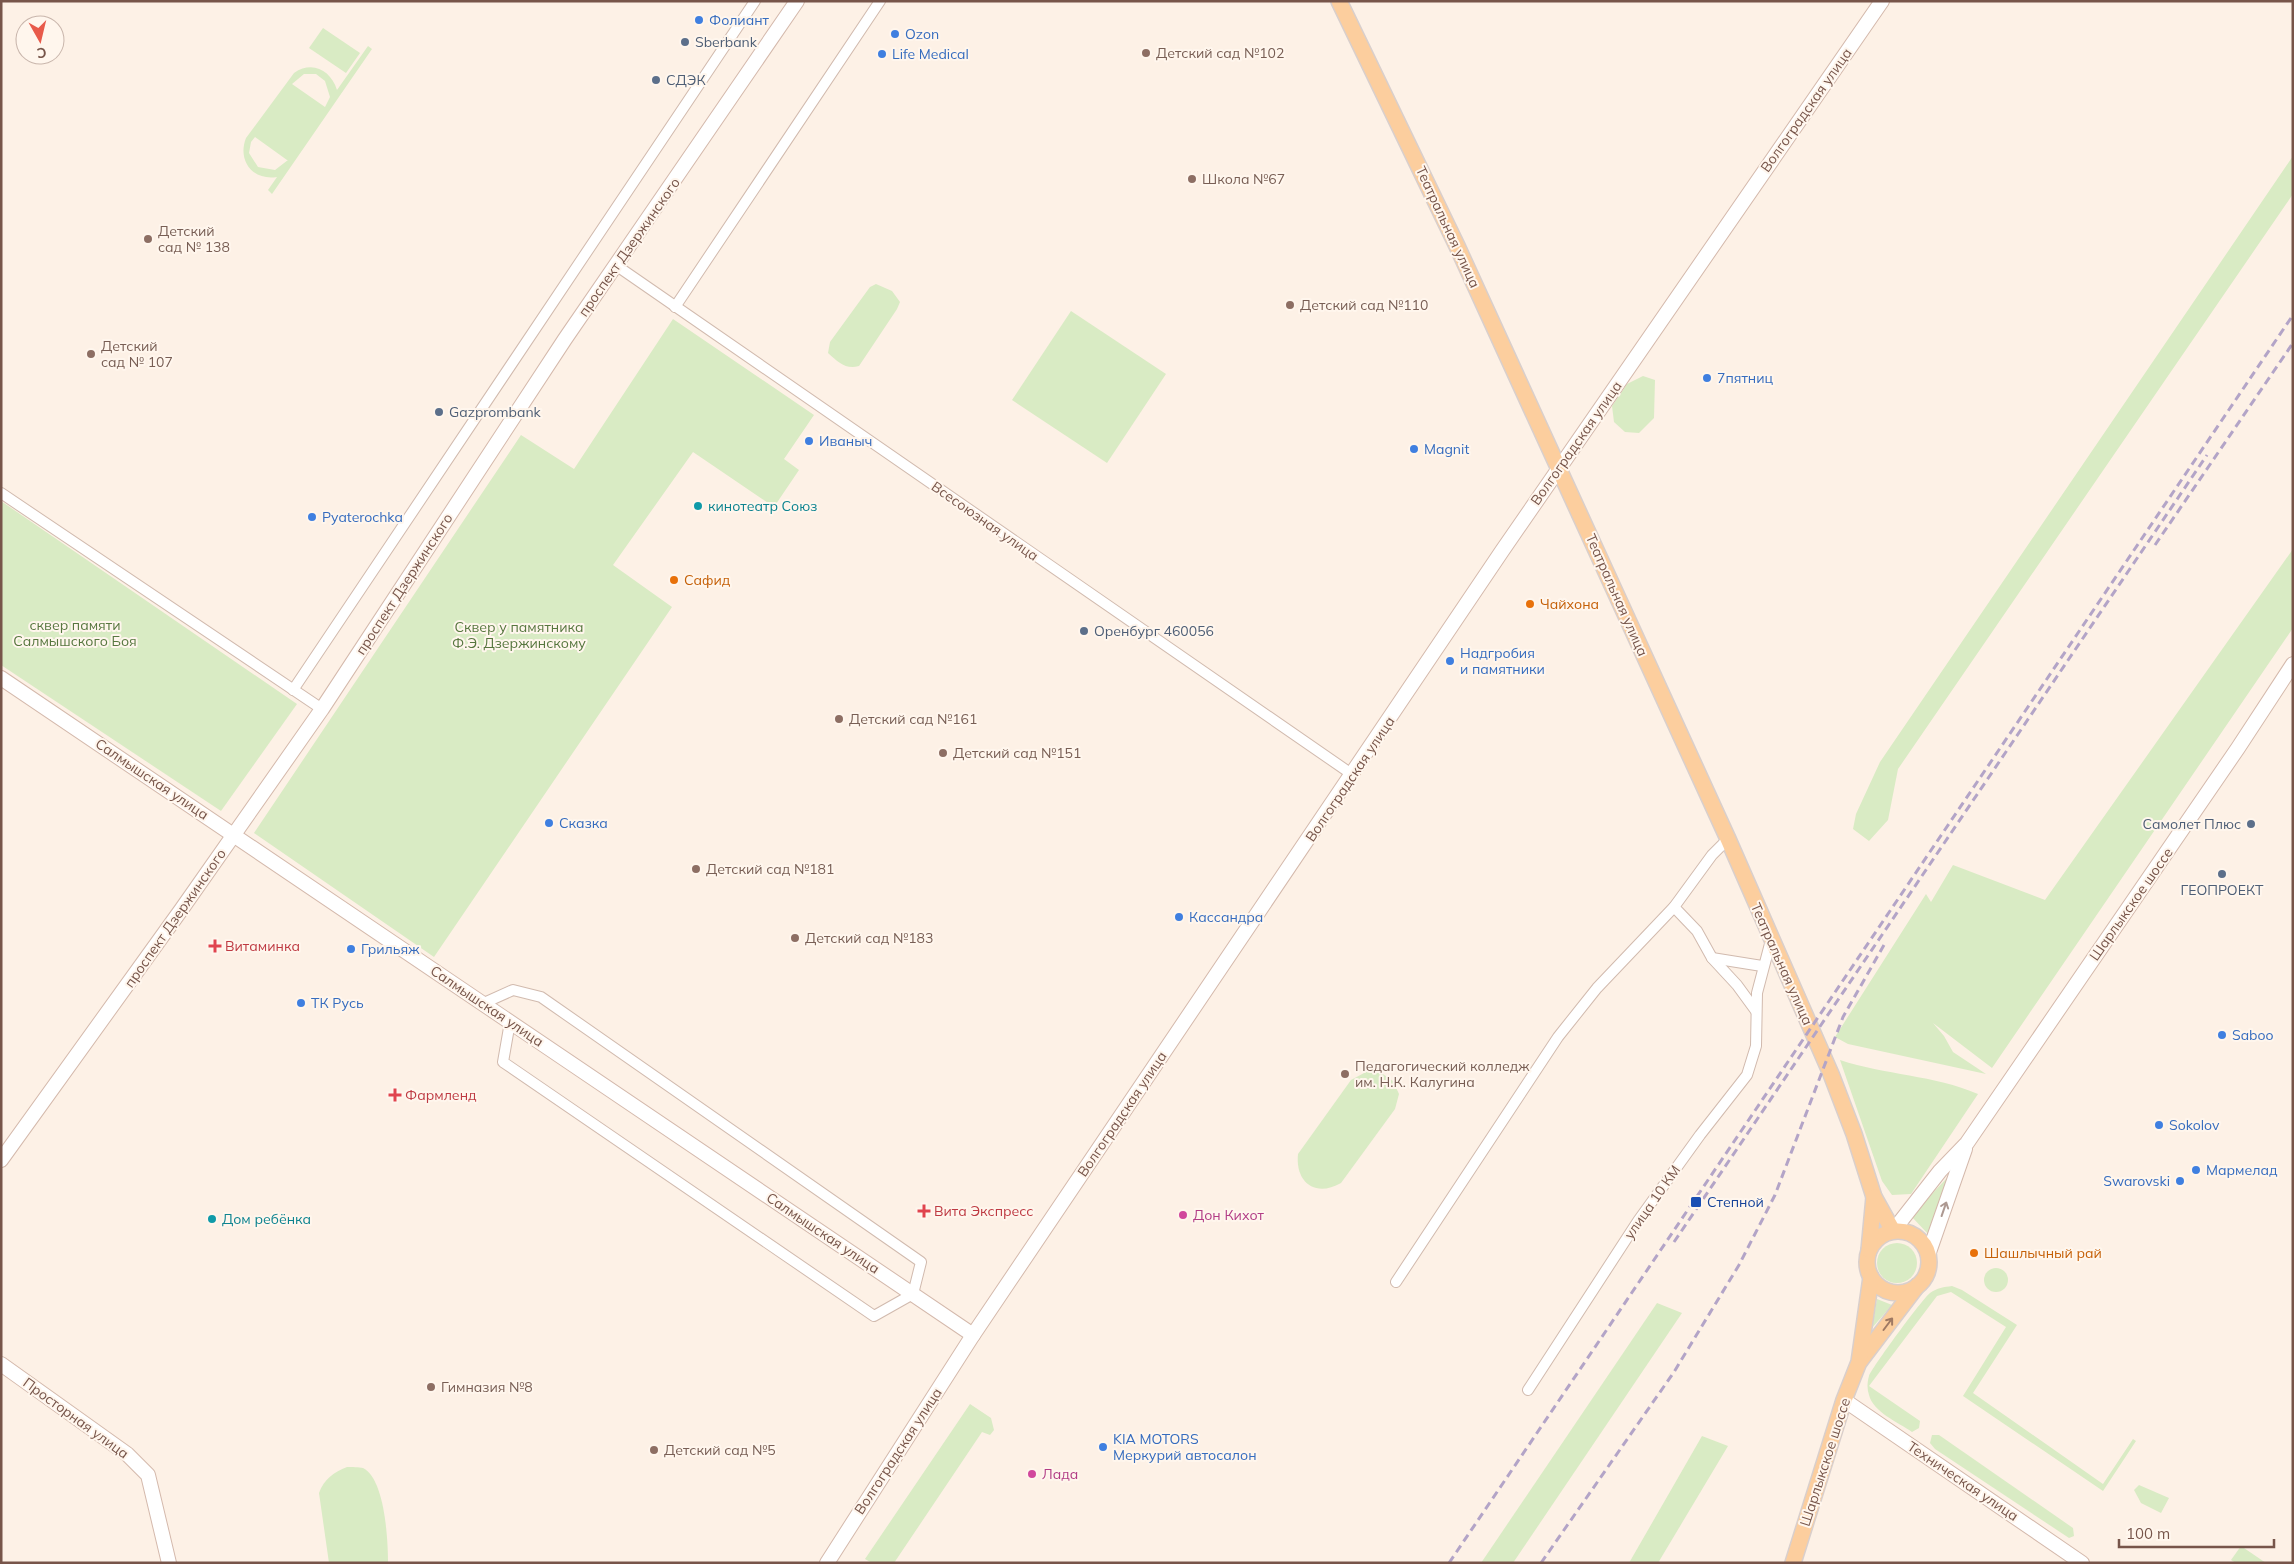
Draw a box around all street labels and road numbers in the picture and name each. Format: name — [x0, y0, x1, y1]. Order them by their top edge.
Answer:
street label: Волгоградская улица — [1756, 45, 1856, 175]
street label: Театральная улица — [1412, 163, 1484, 291]
street label: проспект Дзержинского — [574, 174, 684, 320]
street label: Волгоградская улица — [1526, 378, 1626, 508]
street label: Всесоюзная улица — [928, 477, 1042, 565]
street label: проспект Дзержинского — [351, 510, 457, 658]
street label: Театральная улица — [1582, 531, 1652, 659]
street label: Волгоградская улица — [1301, 713, 1399, 845]
street label: Салмышская улица — [92, 734, 212, 824]
street label: Шарлыкское шоссе — [2085, 844, 2177, 964]
street label: проспект Дзержинского — [120, 845, 230, 991]
street label: Театральная улица — [1747, 900, 1817, 1028]
street label: Салмышская улица — [427, 961, 547, 1051]
street label: Волгоградская улица — [1073, 1048, 1171, 1180]
street label: улица 10 КМ — [1620, 1162, 1684, 1242]
street label: Салмышская улица — [763, 1188, 883, 1278]
street label: Просторная улица — [20, 1374, 132, 1462]
street label: Волгоградская улица — [850, 1384, 946, 1518]
street label: Шарлыкское шоссе — [1796, 1395, 1854, 1528]
street label: Техническая улица — [1904, 1437, 2022, 1525]

